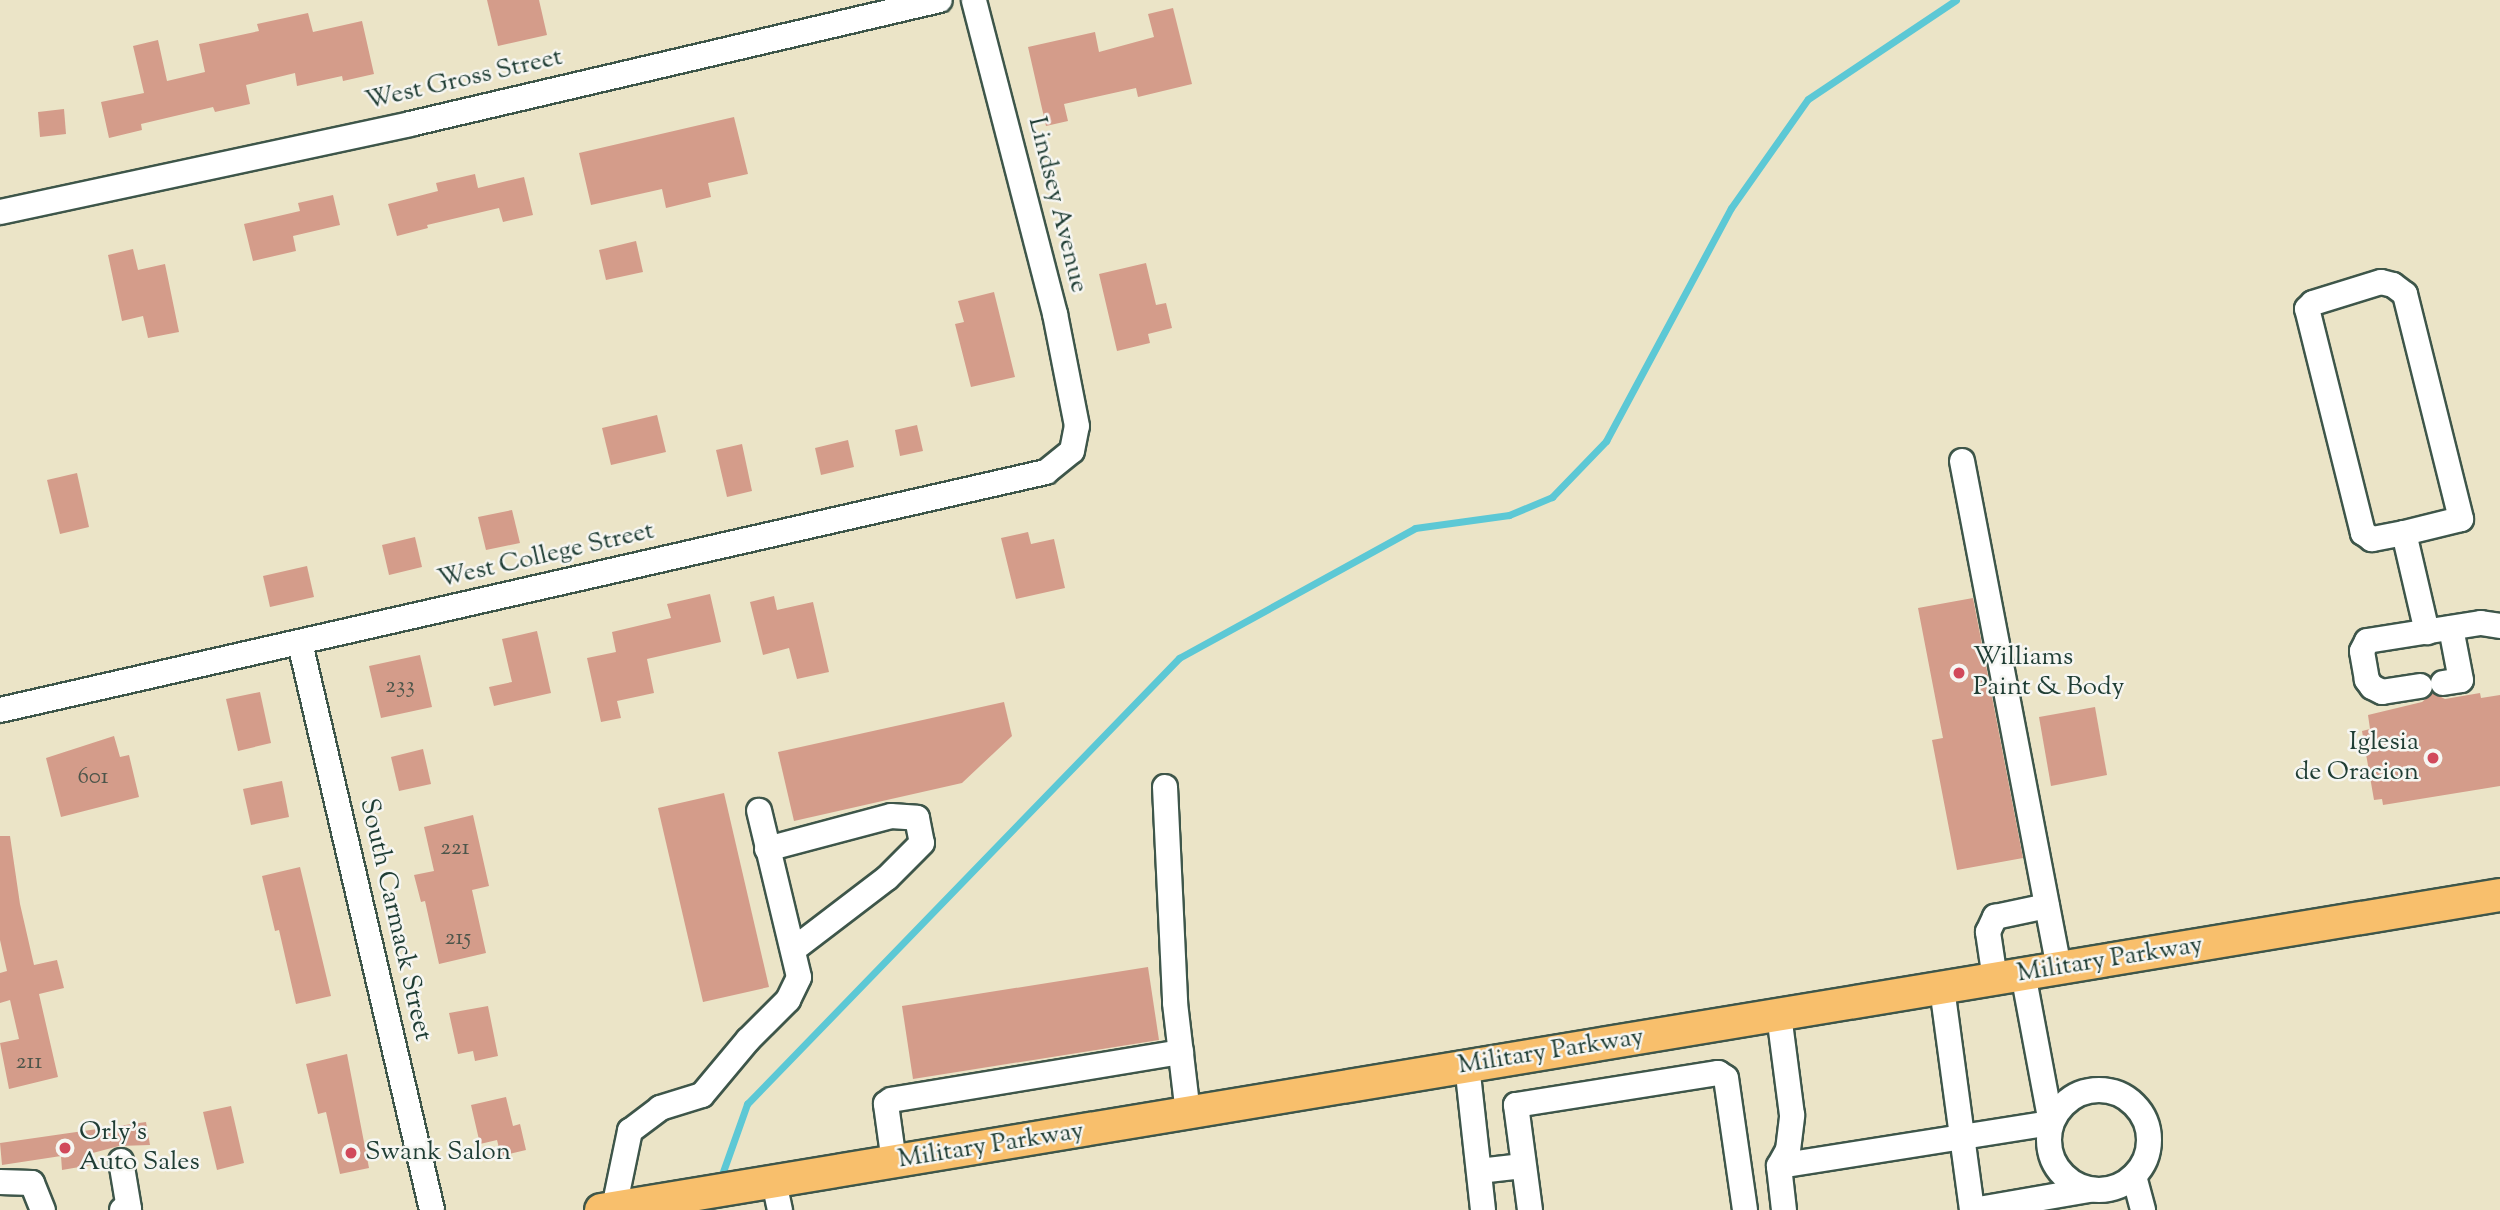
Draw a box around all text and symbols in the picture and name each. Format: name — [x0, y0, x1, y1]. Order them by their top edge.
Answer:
street label: West Gross Street — [362, 42, 566, 118]
street label: Lindsey Avenue — [1020, 114, 1094, 296]
street label: West College Street — [435, 516, 657, 596]
place label: Williams Paint & Body — [1973, 642, 2124, 704]
marker: Williams Paint & Body — [1951, 665, 1967, 681]
house number: 233 — [385, 673, 415, 701]
place label: Iglesia de Oracion — [2295, 727, 2419, 788]
marker: Iglesia de Oracion — [2425, 750, 2441, 766]
house number: 601 — [77, 764, 109, 792]
street label: South Carmack Street — [352, 796, 438, 1044]
house number: 221 — [440, 835, 470, 863]
house number: 215 — [445, 925, 471, 953]
street label: Military Parkway — [2015, 930, 2205, 990]
street label: Military Parkway — [1456, 1022, 1646, 1082]
house number: 211 — [16, 1049, 42, 1077]
street label: Military Parkway — [896, 1116, 1086, 1176]
place label: Orly's Auto Sales — [79, 1117, 200, 1178]
place label: Swank Salon — [365, 1137, 511, 1169]
marker: Orly's Auto Sales — [57, 1140, 73, 1156]
marker: Swank Salon — [343, 1145, 359, 1161]

